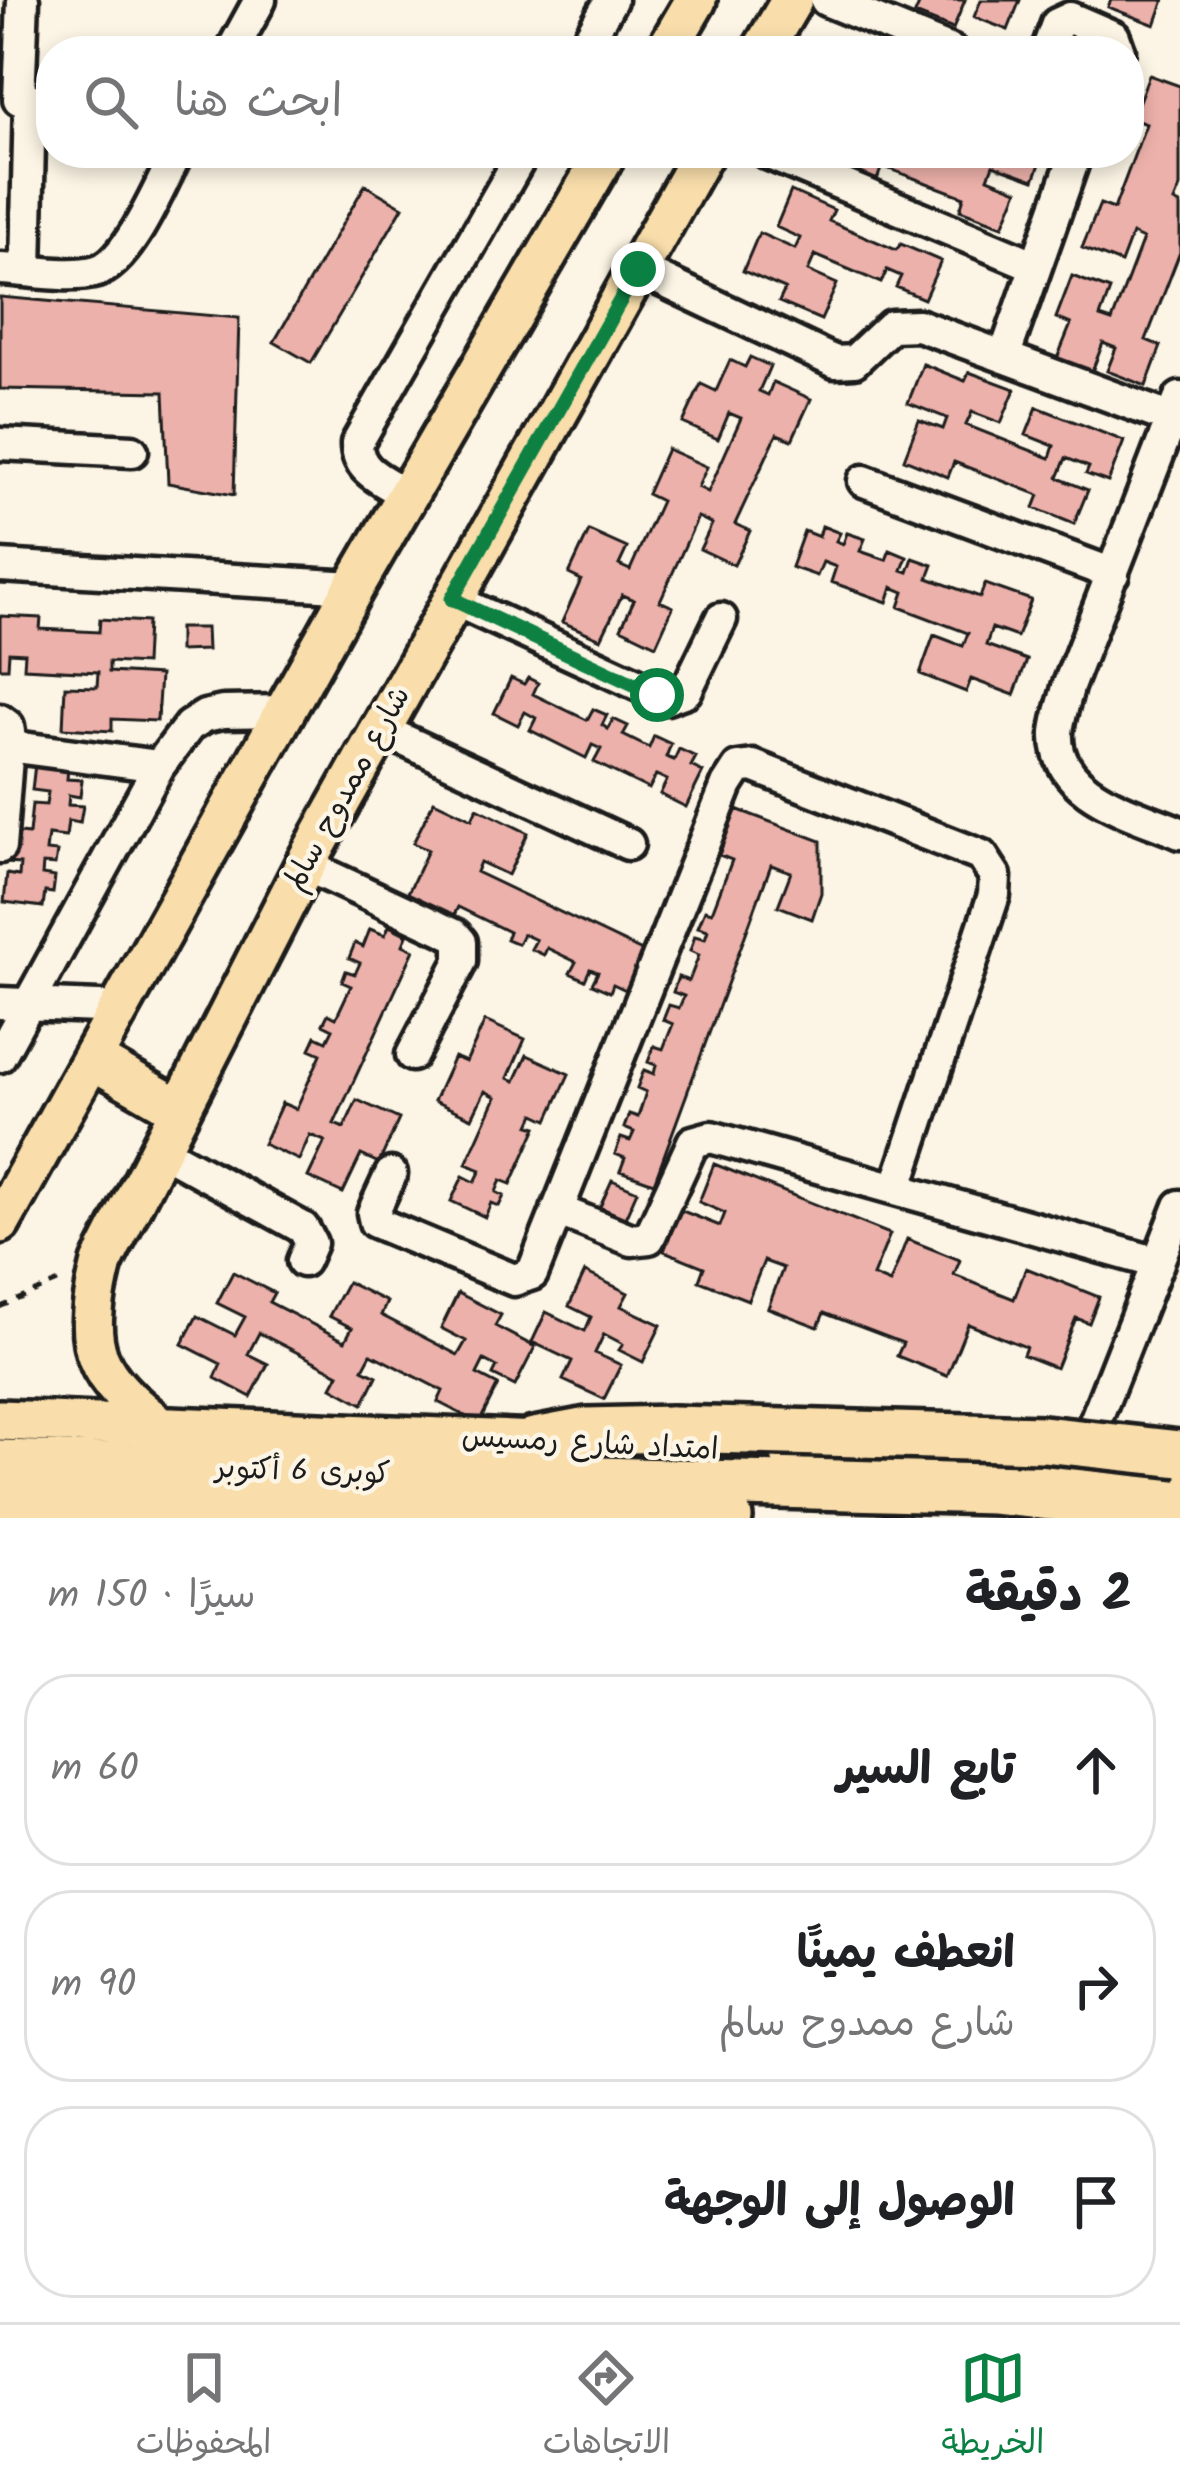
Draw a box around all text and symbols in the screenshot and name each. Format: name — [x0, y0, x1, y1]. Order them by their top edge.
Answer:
search box — [36, 36, 1144, 168]
text: ابحث هنا — [174, 67, 342, 139]
icon: search — [78, 69, 144, 135]
route end — [611, 242, 665, 296]
route start — [630, 668, 684, 722]
street label: شارع ممدوح سالم — [272, 678, 424, 900]
street label: امتداد شارع رمسيس — [460, 1413, 720, 1475]
street label: كوبرى 6 أكتوبر — [212, 1445, 391, 1499]
text: 2 دقيقة — [965, 1556, 1132, 1637]
text: سيرًا · 150 m — [48, 1566, 256, 1628]
text: تابع السير — [837, 1735, 1015, 1807]
icon: ahead — [1063, 1737, 1129, 1803]
text: 60 m — [51, 1739, 139, 1801]
text: انعطف يمينًا — [797, 1919, 1015, 1991]
icon: right — [1063, 1953, 1129, 2019]
text: 90 m — [51, 1955, 136, 2017]
text: شارع ممدوح سالم — [719, 1994, 1015, 2056]
text: الوصول إلى الوجهة — [664, 2167, 1015, 2239]
icon: arrive — [1063, 2169, 1129, 2235]
tab: المحفوظات — [136, 2345, 272, 2471]
tab: الاتجاهات — [543, 2345, 670, 2471]
tab: الخريطة — [941, 2345, 1044, 2471]

